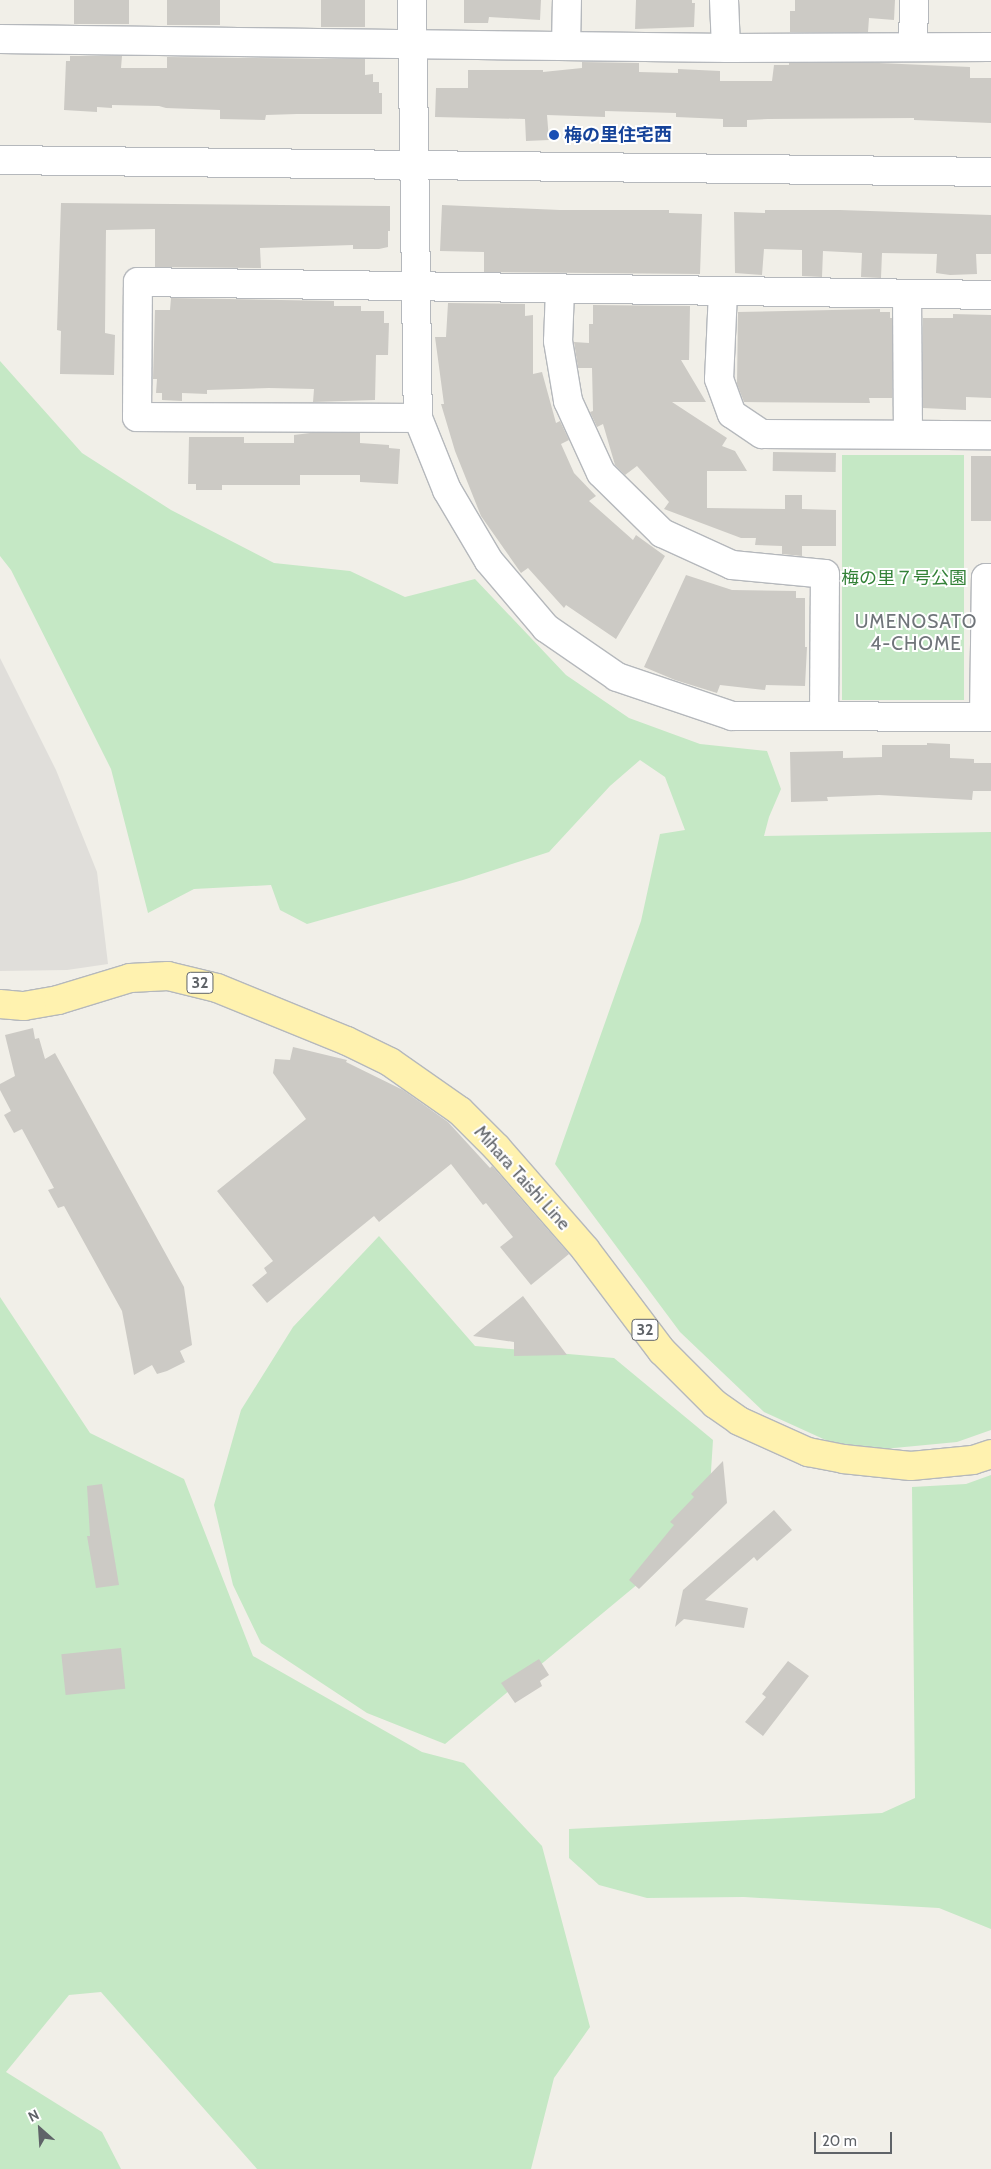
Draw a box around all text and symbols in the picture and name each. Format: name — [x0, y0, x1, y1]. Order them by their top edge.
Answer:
place label: 梅の里住宅西 — [564, 124, 672, 146]
marker: 梅の里住宅西 — [548, 129, 560, 141]
park label: 梅の里７号公園 — [841, 567, 967, 589]
district label: UMENOSATO 4-CHOME — [854, 611, 978, 655]
road number: 32 — [186, 970, 214, 996]
street label: Mihara Taishi Line — [469, 1121, 575, 1235]
road number: 32 — [631, 1316, 659, 1344]
north arrow — [15, 2104, 65, 2154]
text: N — [25, 2105, 42, 2126]
scale bar — [816, 2122, 894, 2154]
text: 20 m — [822, 2132, 857, 2150]

